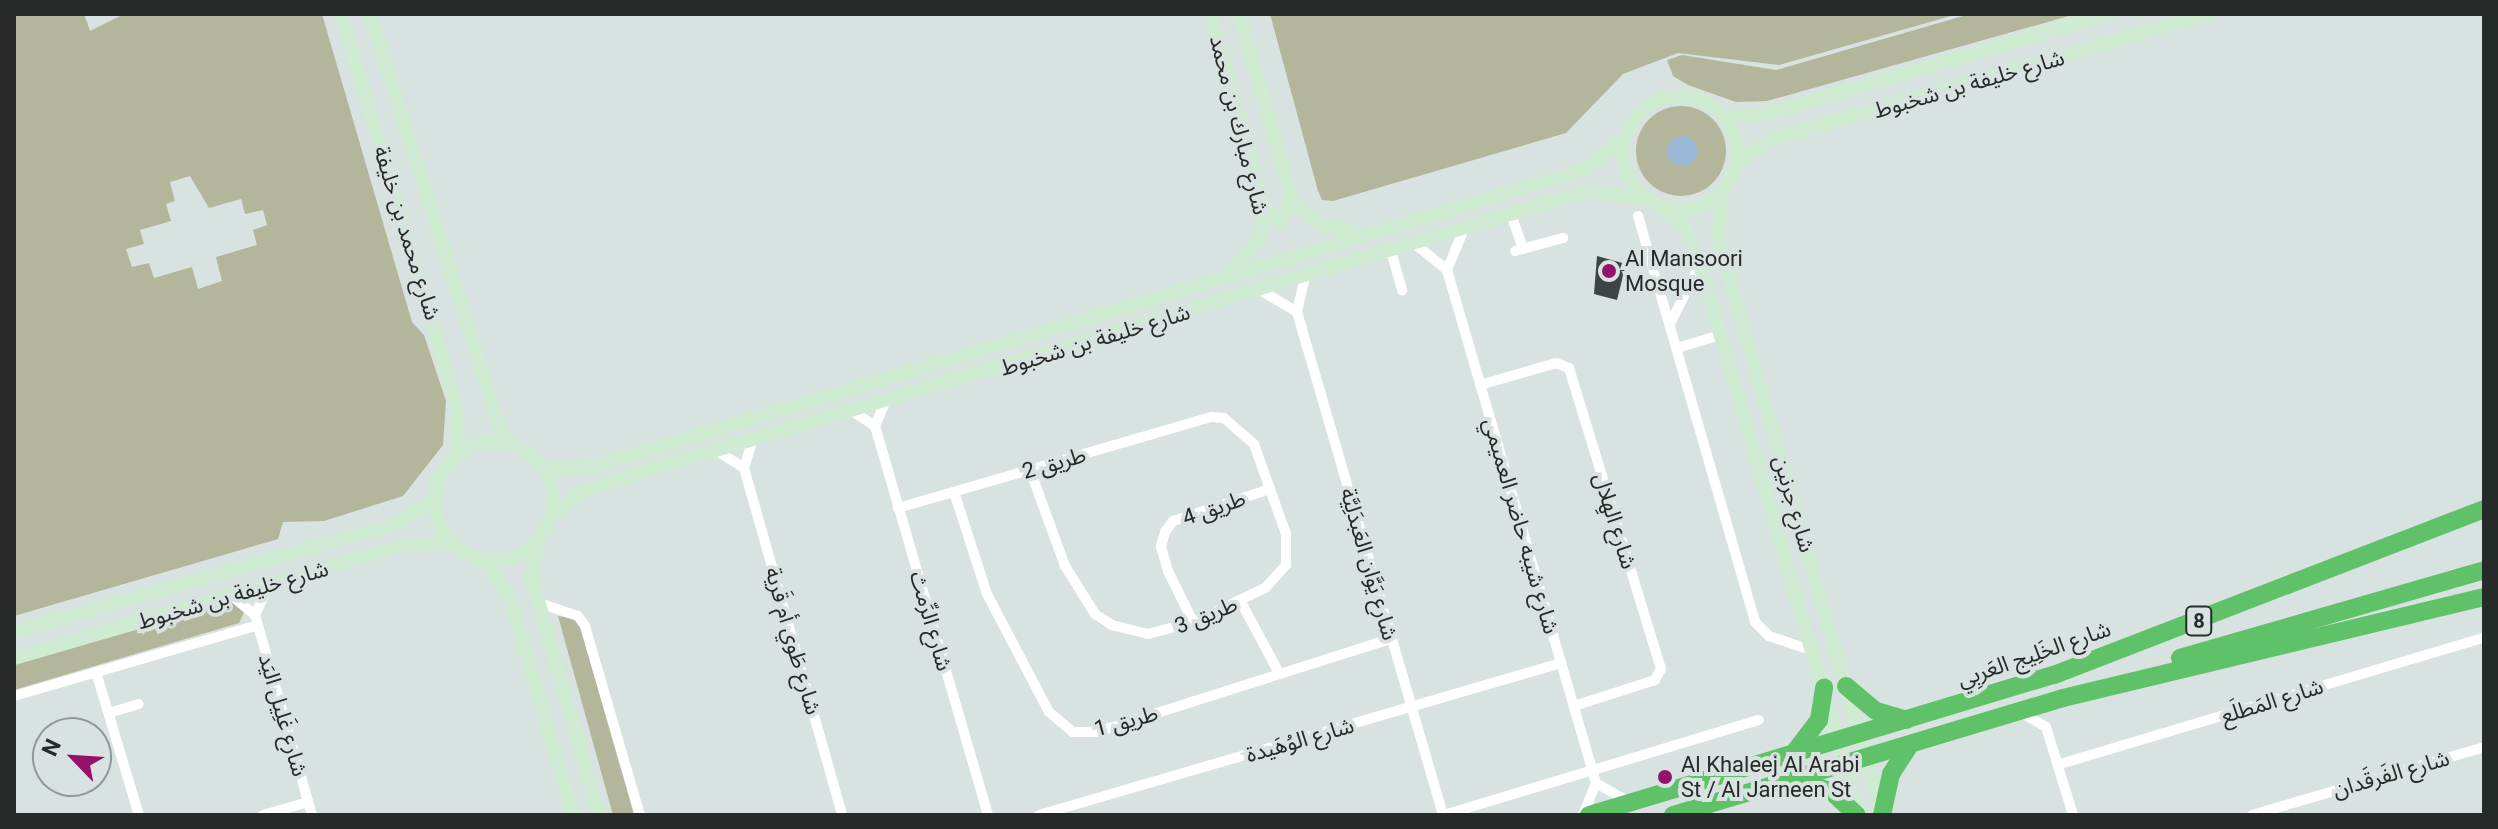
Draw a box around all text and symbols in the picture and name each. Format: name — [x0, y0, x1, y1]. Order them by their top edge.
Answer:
street label: شارع مبارك بن محمد — [1204, 33, 1274, 217]
street label: شارع خليفة بن شخبوط — [1871, 44, 2067, 124]
street label: شارع محمد بن خليفة — [368, 143, 446, 323]
place label: Al Mansoori Mosque — [1625, 245, 1743, 296]
marker: Al Mansoori Mosque — [1600, 262, 1618, 280]
street label: شارع خليفة بن شخبوط — [997, 299, 1193, 381]
street label: شارع شيبه حاضر العميمي — [1478, 415, 1564, 637]
street label: طريق 2 — [1019, 441, 1089, 485]
street label: شارع جرنين — [1768, 453, 1820, 555]
street label: شارع الهِلال — [1588, 470, 1642, 572]
street label: طريق 4 — [1179, 485, 1249, 531]
street label: شارع يَوَّان العَبدَلِيَّة — [1335, 485, 1403, 643]
street label: شارع خليفة بن شخبوط — [135, 555, 331, 635]
street label: شارع طَوي أم قَرية — [759, 564, 827, 718]
street label: شارع الرِّمث — [904, 568, 958, 674]
street label: طريق 3 — [1171, 591, 1241, 639]
road number: 8 — [2185, 605, 2213, 637]
street label: شارع الخَلِيج العَربِي — [1954, 615, 2114, 693]
street label: شارع غَلِيل اليَد — [253, 651, 313, 779]
street label: شارع المَطلَع — [2218, 673, 2326, 729]
street label: طريق 1 — [1091, 700, 1161, 742]
street label: شارع الوُهَيدة — [1243, 712, 1357, 768]
north arrow — [32, 717, 112, 797]
text: N — [37, 735, 66, 760]
street label: شارع الفَرقَدان — [2330, 745, 2452, 803]
place label: Al Khaleej Al Arabi St / Al Jarneen St — [1681, 751, 1860, 802]
marker: Al Khaleej Al Arabi St / Al Jarneen St — [1656, 768, 1674, 786]

